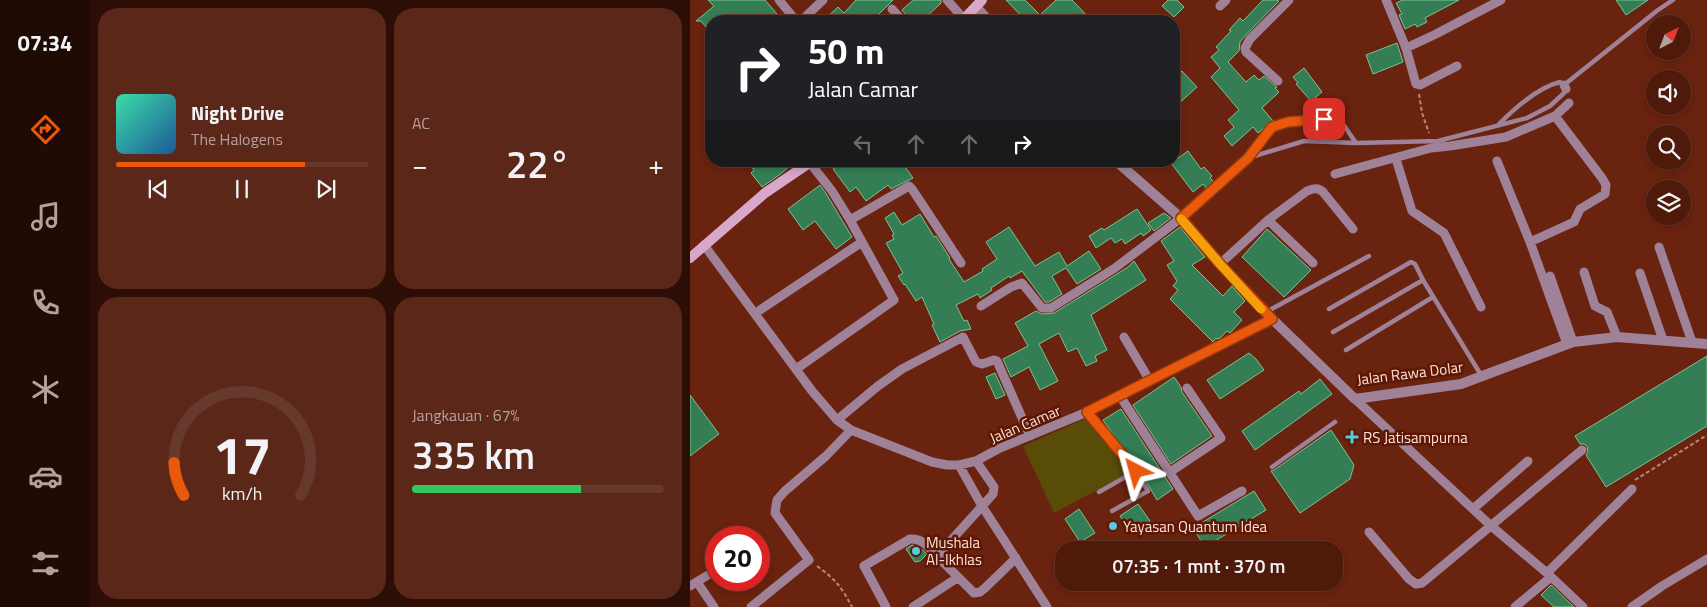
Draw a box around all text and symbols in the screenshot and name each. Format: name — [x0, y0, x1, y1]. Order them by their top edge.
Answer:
north arrow — [1646, 15, 1691, 60]
map controls — [1646, 15, 1691, 225]
text: 50 m — [808, 24, 884, 78]
text: 07:34 — [18, 26, 72, 60]
icon: right — [725, 35, 790, 100]
button: sound — [1646, 70, 1691, 115]
text: Jalan Camar — [808, 72, 918, 106]
text: Night Drive — [191, 98, 284, 127]
pin — [1303, 98, 1345, 140]
icon: arrive — [1310, 105, 1338, 133]
text: AC — [412, 111, 430, 135]
icon: directions — [28, 112, 63, 147]
button: search — [1646, 125, 1691, 170]
text: The Halogens — [191, 127, 283, 151]
icon: left — [849, 130, 877, 158]
icon: ahead — [902, 130, 930, 158]
icon: ahead — [955, 130, 983, 158]
icon: right — [1008, 130, 1036, 158]
text: 22° — [506, 135, 570, 193]
text: − — [412, 143, 428, 186]
text: + — [648, 143, 664, 186]
icon: previous — [144, 175, 172, 203]
icon: pause — [228, 175, 256, 203]
icon: next — [312, 175, 340, 203]
button: layers — [1646, 180, 1691, 225]
icon: music — [28, 199, 63, 234]
icon: phone — [28, 285, 63, 320]
street label: Jalan Rawa Dolar — [1356, 355, 1464, 391]
icon: climate — [28, 372, 63, 407]
street label: Jalan Camar — [986, 399, 1064, 449]
text: Jangkauan · 67% — [412, 403, 520, 427]
text: 17 — [213, 415, 271, 494]
text: 335 km — [412, 426, 535, 484]
place label: RS Jatisampurna — [1363, 426, 1468, 449]
marker: RS Jatisampurna — [1345, 430, 1359, 444]
position arrow — [1109, 444, 1161, 496]
icon: car — [28, 459, 63, 494]
text: km/h — [222, 480, 262, 507]
place label: Yayasan Quantum Idea — [1123, 515, 1268, 538]
marker: Yayasan Quantum Idea — [1107, 520, 1119, 532]
speed limit sign: 20 — [705, 526, 770, 591]
place label: Mushala Al-Ikhlas — [926, 531, 982, 571]
marker: Mushala Al-Ikhlas — [910, 545, 922, 557]
icon: filters — [28, 546, 63, 581]
text: 07:35 · 1 mnt · 370 m — [1113, 551, 1285, 580]

